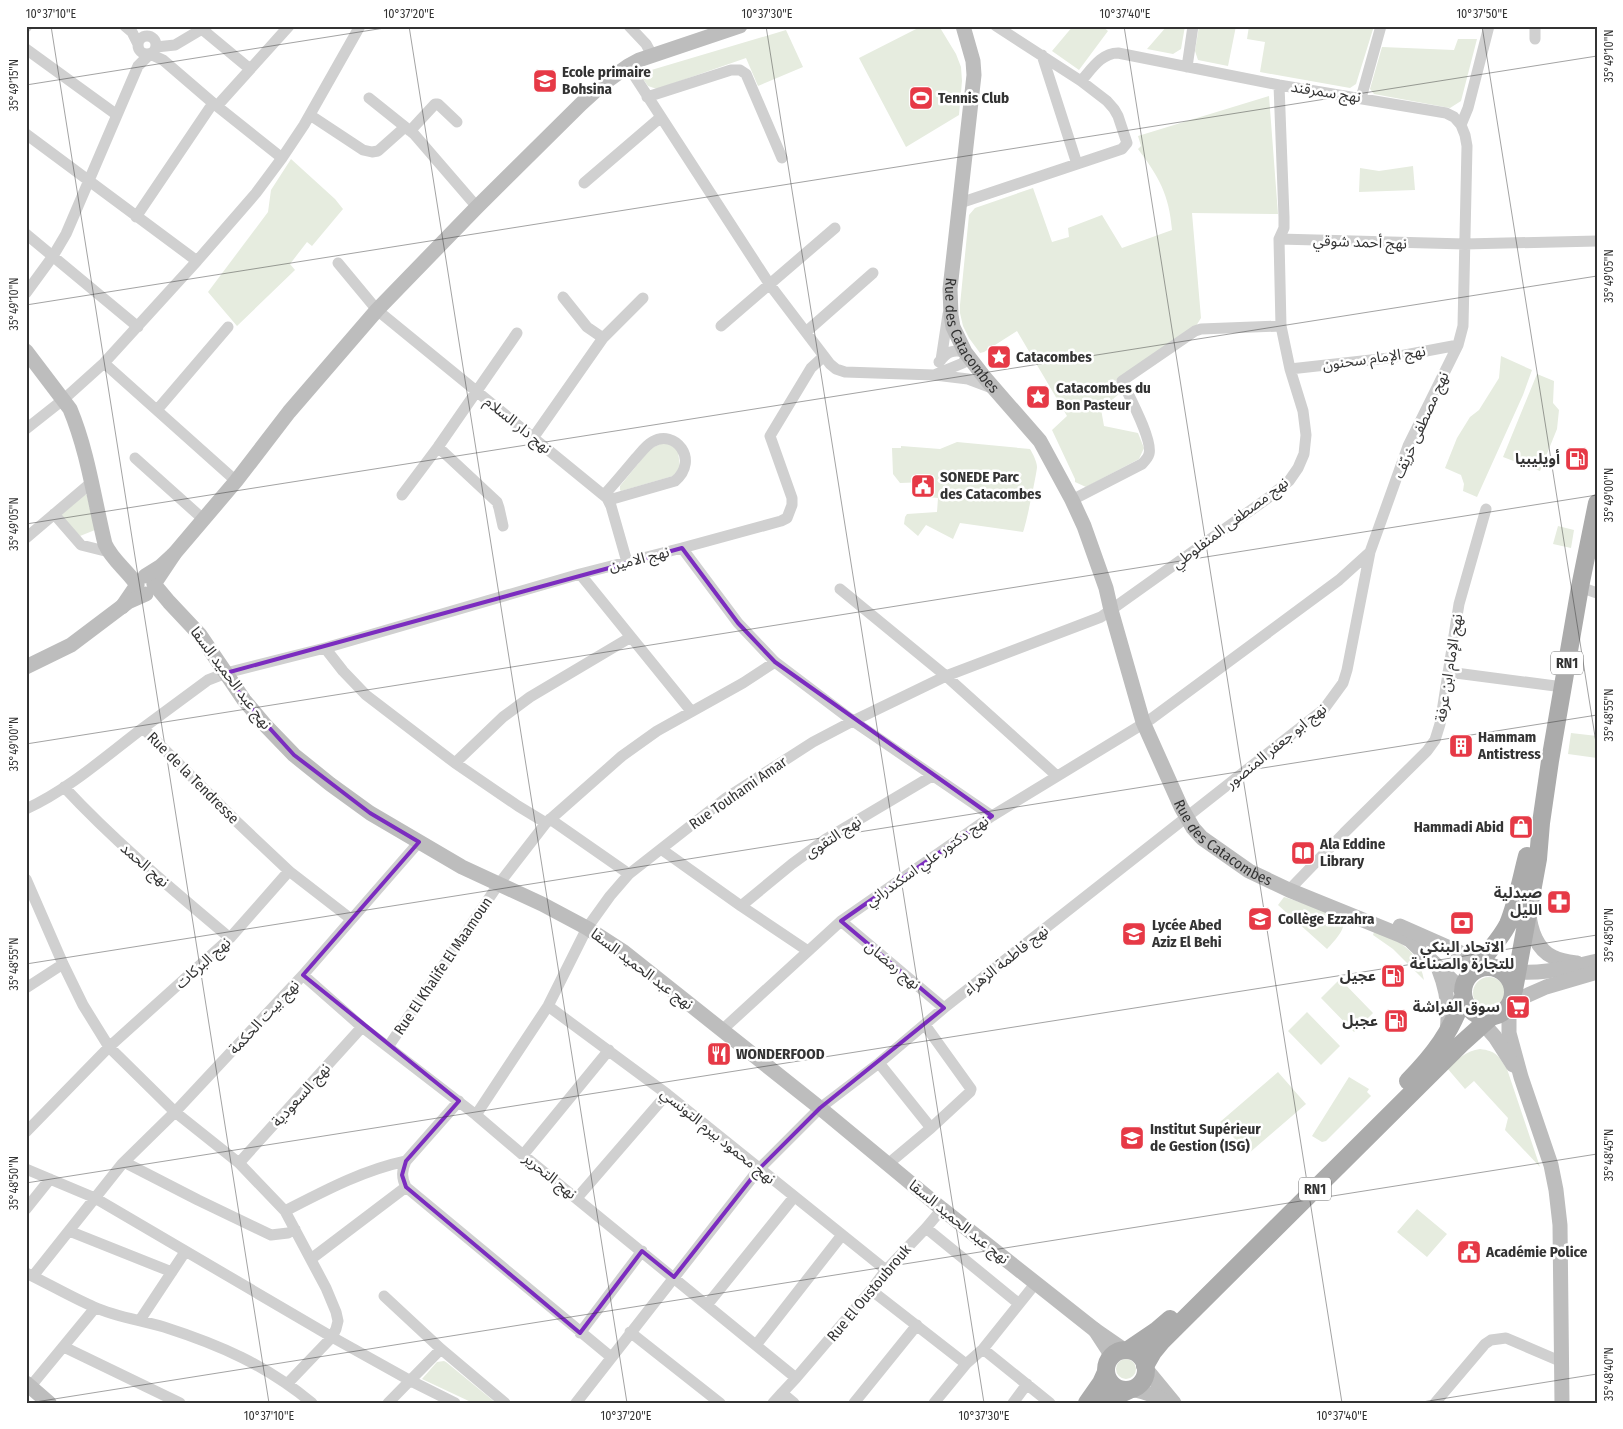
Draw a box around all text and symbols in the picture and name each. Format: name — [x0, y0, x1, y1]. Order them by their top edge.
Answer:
text: 10°37'10"E — [26, 7, 77, 21]
text: 10°37'20"E — [384, 7, 435, 21]
text: 10°37'30"E — [741, 7, 793, 21]
text: 10°37'40"E — [1100, 7, 1151, 21]
text: 10°37'50"E — [1456, 7, 1508, 21]
text: 35°49'10"N — [1602, 30, 1616, 82]
text: 35°49'15"N — [7, 59, 21, 111]
place label: Ecole primaire Bohsina — [562, 63, 651, 98]
school or university icon: Ecole primaire Bohsina — [532, 68, 558, 94]
street label: نهج سمرقند — [1289, 78, 1362, 109]
sports icon: Tennis Club — [908, 85, 934, 111]
place label: Tennis Club — [938, 89, 1009, 107]
street label: نهج أحمد شوقي — [1313, 231, 1407, 256]
text: 35°49'05"N — [1602, 249, 1616, 303]
street label: Rue des Catacombes — [941, 277, 1003, 397]
text: 35°49'10"N — [7, 278, 21, 330]
street label: نهج الإمام سحنون — [1321, 342, 1427, 377]
place icon: Catacombes — [986, 344, 1012, 370]
place label: Catacombes — [1016, 348, 1092, 366]
street label: نهج مصطفى خريّف — [1389, 369, 1455, 482]
place label: Catacombes du Bon Pasteur — [1056, 379, 1151, 414]
place icon: Catacombes du Bon Pasteur — [1025, 384, 1051, 410]
street label: نهج دار السلام — [479, 392, 555, 460]
fuel station icon: أويليبيا — [1564, 446, 1590, 472]
place label: أويليبيا — [1515, 449, 1560, 468]
place label: SONEDE Parc des Catacombes — [940, 468, 1042, 503]
text: 35°49'00"N — [1602, 468, 1616, 522]
public building icon: SONEDE Parc des Catacombes — [910, 473, 936, 499]
street label: نهج مصطفى المنفلوطي — [1168, 473, 1294, 575]
text: 35°49'05"N — [7, 497, 21, 551]
street label: نهج الامين — [607, 543, 672, 578]
street label: نهج الإمام ابن عرفة — [1432, 613, 1469, 724]
street label: نهج عبد الحميد السقا — [184, 623, 275, 735]
road number: RN1 — [1551, 651, 1583, 674]
text: 35°48'55"N — [1602, 689, 1616, 741]
street label: نهج ابو جعفر المنصور — [1221, 700, 1332, 795]
text: 35°49'00"N — [7, 717, 21, 771]
street label: Rue de la Tendresse — [143, 728, 243, 828]
place label: Hammam Antistress — [1477, 728, 1541, 763]
building icon: Hammam Antistress — [1448, 733, 1474, 759]
street label: Rue Touhami Amar — [686, 752, 791, 833]
street label: Rue des Catacombes — [1170, 797, 1275, 890]
street label: نهج التقوى — [801, 812, 866, 864]
street label: نهج دكتور علي اسكندراني — [862, 812, 994, 913]
shop icon: Hammadi Abid — [1508, 814, 1534, 840]
place label: Hammadi Abid — [1414, 818, 1504, 836]
place label: Ala Eddine Library — [1319, 835, 1386, 870]
street label: نهج الحمد — [115, 839, 173, 893]
library icon: Ala Eddine Library — [1290, 840, 1316, 866]
place label: صيدلية الليل — [1494, 884, 1542, 919]
pharmacy icon: صيدلية الليل — [1546, 889, 1572, 915]
street label: Rue El Khalife El Maamoun — [390, 894, 496, 1038]
school or university icon: Collège Ezzahra — [1247, 906, 1273, 932]
text: 35°48'50"N — [1602, 908, 1616, 962]
place label: Collège Ezzahra — [1278, 910, 1375, 928]
bank icon: الاتحاد البنكي للتجارة والصناعة — [1449, 910, 1475, 936]
place label: Lycée Abed Aziz El Behi — [1151, 916, 1222, 951]
street label: نهج فاطمة الزهراء — [960, 921, 1054, 1001]
school or university icon: Lycée Abed Aziz El Behi — [1121, 921, 1147, 947]
street label: نهج عبد الحميد السقا — [585, 925, 697, 1016]
street label: نهج البركات — [172, 933, 236, 995]
street label: نهج رمضان — [860, 937, 924, 996]
text: 35°48'55"N — [7, 938, 21, 990]
place label: الاتحاد البنكي للتجارة والصناعة — [1410, 938, 1514, 973]
fuel station icon: عجيل — [1380, 963, 1406, 989]
place label: عجيل — [1340, 967, 1376, 985]
street label: نهج بيت الحكمة — [225, 976, 305, 1060]
supermarket icon: سوق الفراشة — [1505, 994, 1531, 1020]
place label: سوق الفراشة — [1413, 998, 1500, 1016]
fuel station icon: عجبل — [1383, 1008, 1409, 1034]
place label: عجبل — [1342, 1012, 1378, 1030]
restaurant icon: WONDERFOOD — [706, 1041, 732, 1067]
place label: WONDERFOOD — [736, 1045, 825, 1063]
street label: نهج السعودية — [268, 1060, 336, 1132]
street label: نهج محمود بيرم التونسي — [655, 1084, 779, 1190]
place label: Institut Supérieur de Gestion (ISG) — [1150, 1120, 1261, 1155]
school or university icon: Institut Supérieur de Gestion (ISG) — [1119, 1125, 1145, 1151]
text: 35°48'45"N — [1602, 1129, 1616, 1181]
street label: نهج التحرير — [517, 1148, 580, 1205]
text: 35°48'50"N — [7, 1156, 21, 1210]
street label: نهج عبد الحميد السقا — [903, 1176, 1013, 1270]
road number: RN1 — [1299, 1178, 1331, 1200]
public building icon: Académie Police — [1456, 1239, 1482, 1265]
street label: Rue El Oustoubrouk — [823, 1241, 915, 1345]
place label: Académie Police — [1485, 1243, 1588, 1261]
text: 35°48'40"N — [1602, 1347, 1616, 1401]
text: 10°37'10"E — [244, 1409, 295, 1423]
text: 10°37'20"E — [601, 1409, 652, 1423]
text: 10°37'30"E — [958, 1409, 1010, 1423]
text: 10°37'40"E — [1317, 1409, 1368, 1423]

